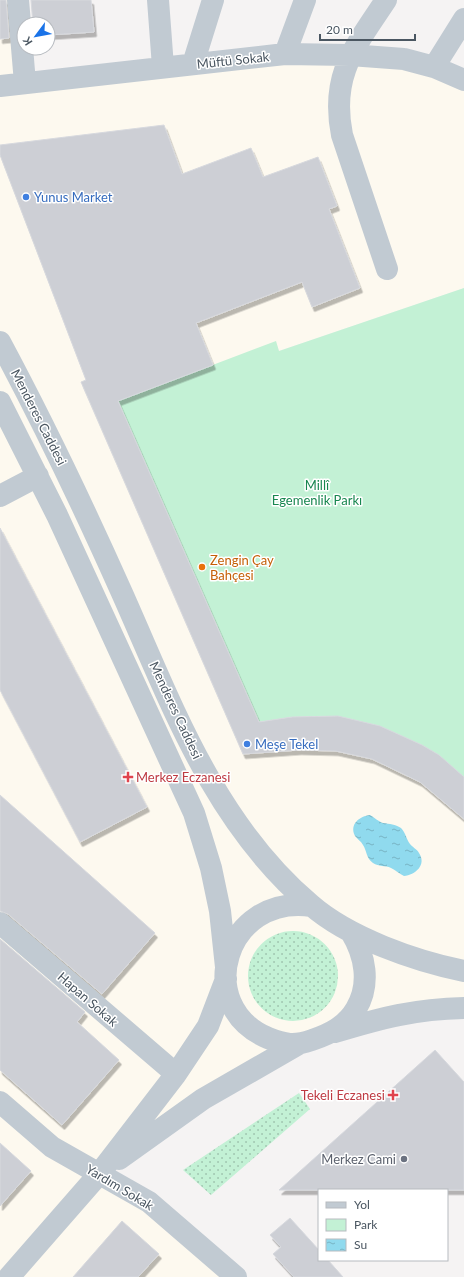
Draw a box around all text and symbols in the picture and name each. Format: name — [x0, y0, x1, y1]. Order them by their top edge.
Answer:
north arrow — [16, 16, 56, 56]
scale bar — [320, 16, 415, 42]
text: 20 m — [326, 22, 353, 37]
text: K — [19, 35, 35, 48]
street label: Müftü Sokak — [196, 48, 270, 72]
place label: Yunus Market — [34, 189, 113, 205]
marker: Yunus Market — [21, 192, 31, 202]
street label: Menderes Caddesi — [8, 366, 70, 468]
park label: Millî Egemenlik Parkı — [272, 477, 362, 508]
place label: Zengin Çay Bahçesi — [210, 552, 274, 583]
marker: Zengin Çay Bahçesi — [197, 562, 207, 572]
street label: Menderes Caddesi — [146, 659, 206, 761]
place label: Meşe Tekel — [255, 736, 318, 752]
marker: Meşe Tekel — [242, 739, 252, 749]
place label: Merkez Eczanesi — [136, 769, 230, 785]
marker: Merkez Eczanesi — [123, 772, 133, 782]
street label: Hapan Sokak — [55, 968, 122, 1030]
place label: Tekeli Eczanesi — [301, 1087, 385, 1103]
marker: Tekeli Eczanesi — [388, 1090, 398, 1100]
place label: Merkez Cami — [321, 1151, 396, 1167]
marker: Merkez Cami — [399, 1154, 409, 1164]
street label: Yardım Sokak — [83, 1161, 157, 1214]
legend — [318, 1189, 448, 1261]
text: Yol — [354, 1197, 370, 1212]
text: Park — [354, 1217, 378, 1232]
text: Su — [354, 1237, 367, 1252]

